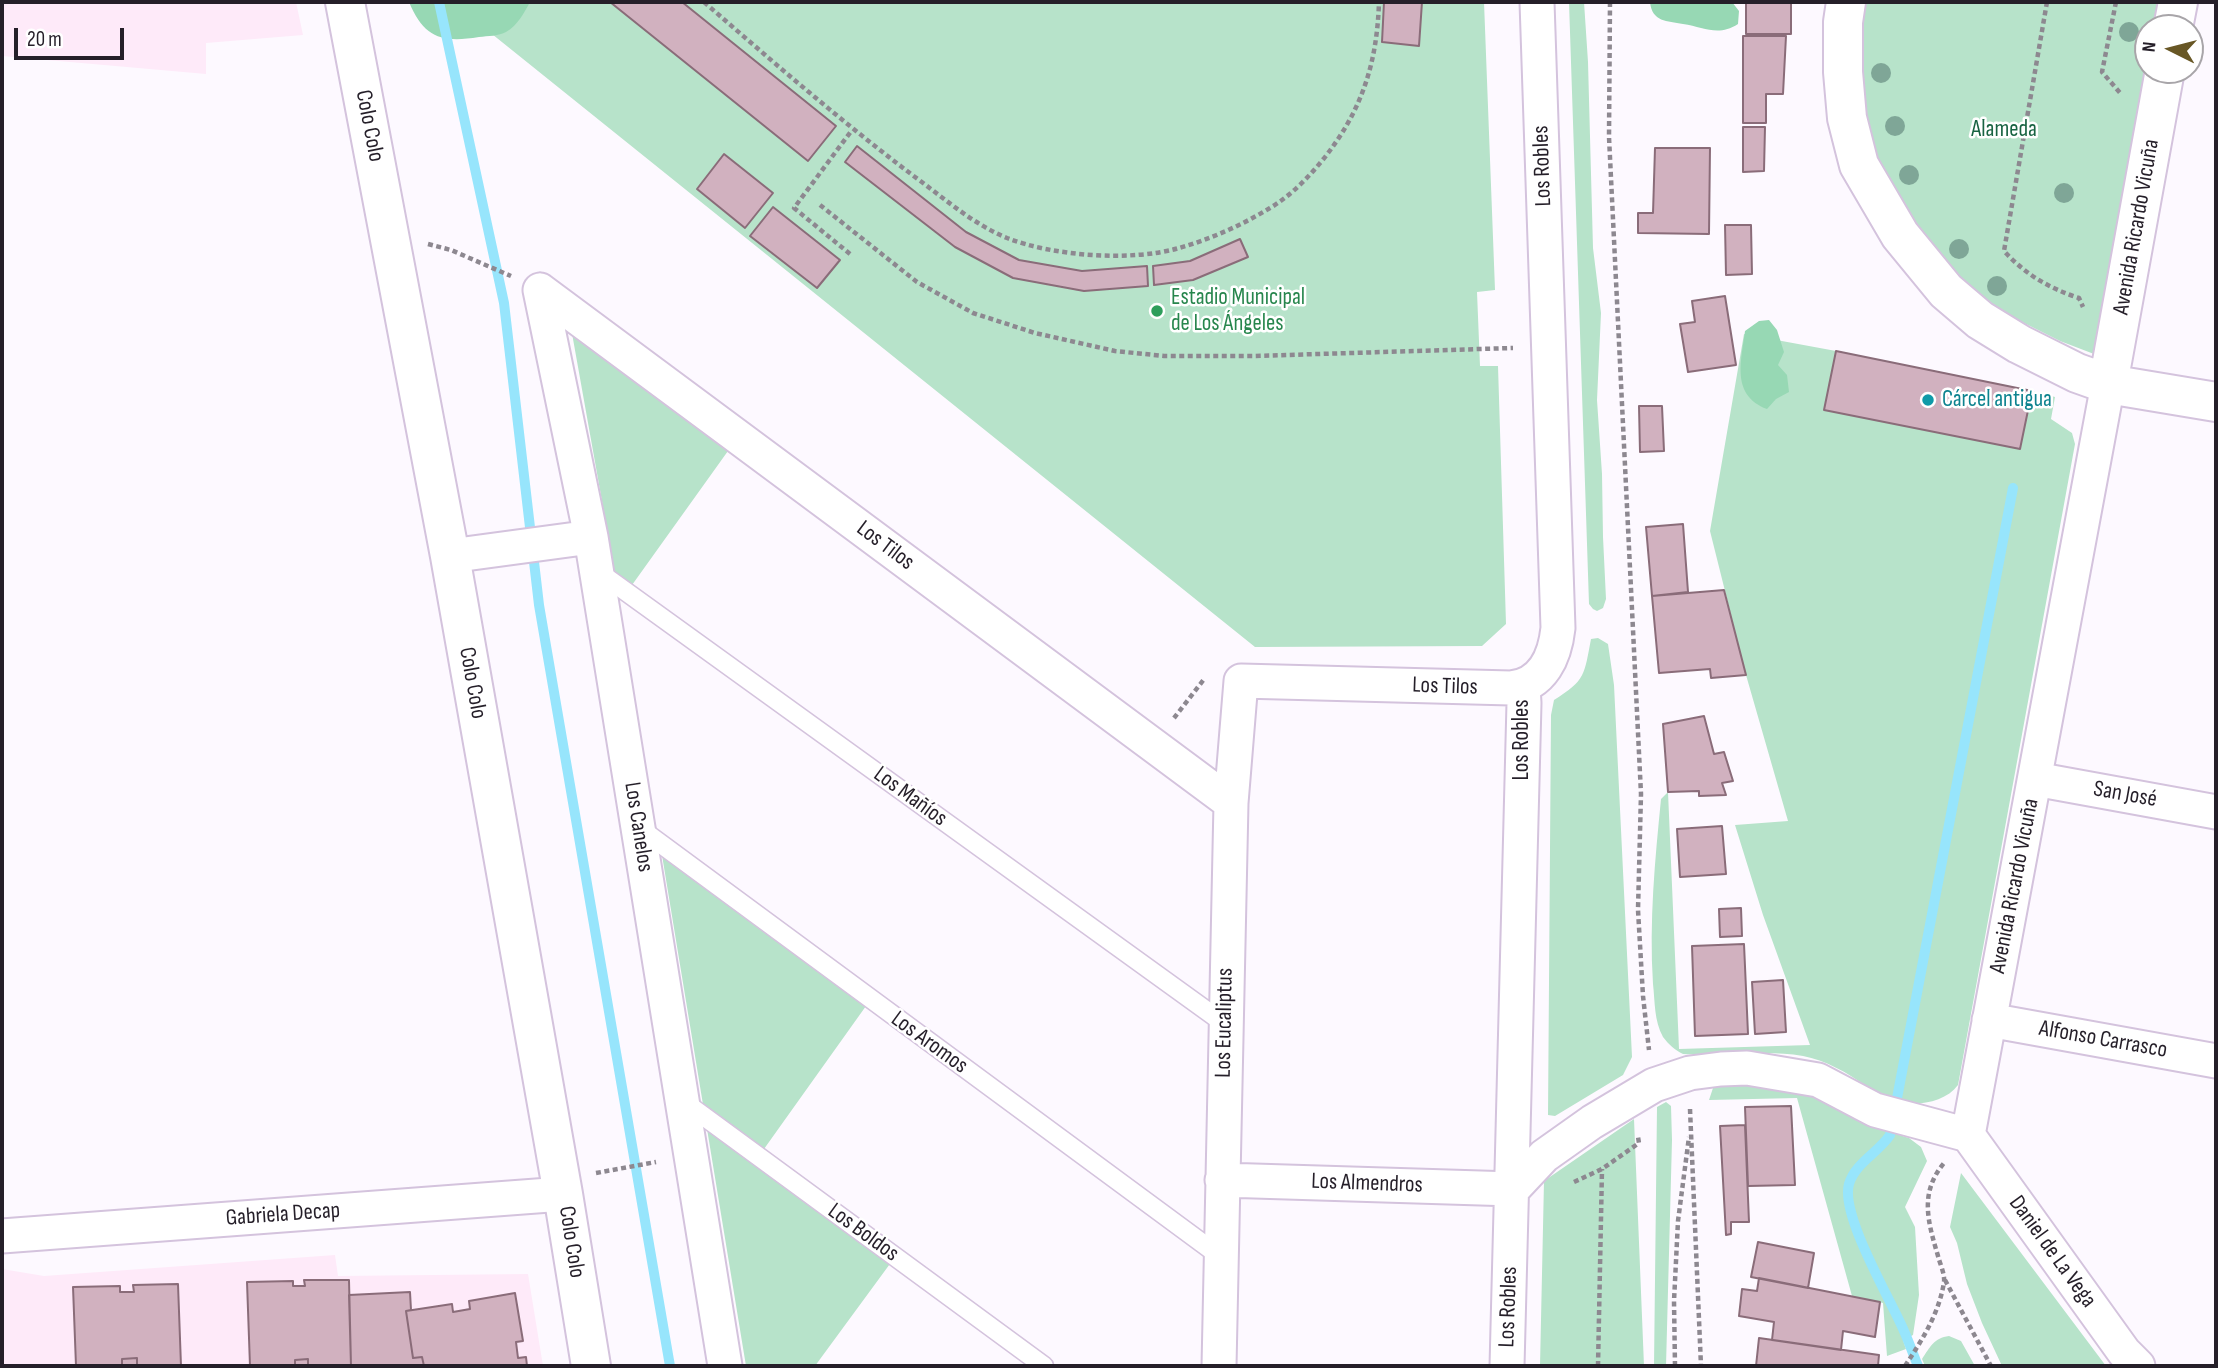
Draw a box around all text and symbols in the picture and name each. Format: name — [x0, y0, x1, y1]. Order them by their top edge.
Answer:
scale bar — [18, 14, 128, 58]
north arrow — [2134, 14, 2204, 84]
text: 20 m — [27, 27, 62, 52]
text: N — [2138, 41, 2162, 53]
street label: Colo Colo — [349, 88, 389, 164]
park label: Alameda — [1971, 116, 2037, 144]
street label: Los Robles — [1528, 125, 1558, 207]
street label: Avenida Ricardo Vicuña — [2108, 137, 2166, 317]
place label: Estadio Municipal de Los Ángeles — [1171, 284, 1305, 338]
marker: Estadio Municipal de Los Ángeles — [1149, 303, 1165, 319]
place label: Cárcel antigua — [1942, 386, 2052, 414]
marker: Cárcel antigua — [1920, 392, 1936, 408]
street label: Los Tilos — [851, 515, 919, 577]
street label: Colo Colo — [452, 645, 492, 721]
street label: Los Tilos — [1412, 672, 1478, 702]
street label: Los Robles — [1508, 700, 1536, 780]
street label: Los Mañíos — [868, 761, 952, 833]
street label: San José — [2091, 776, 2159, 814]
street label: Los Canelos — [617, 780, 659, 874]
street label: Avenida Ricardo Vicuña — [1985, 796, 2045, 976]
street label: Los Eucaliptus — [1210, 968, 1240, 1078]
street label: Los Aromos — [885, 1006, 973, 1080]
street label: Alfonso Carrasco — [2037, 1015, 2169, 1065]
street label: Los Almendros — [1311, 1168, 1423, 1200]
street label: Daniel de La Vega — [2002, 1191, 2102, 1313]
street label: Gabriela Decap — [225, 1197, 341, 1233]
street label: Los Boldos — [822, 1198, 904, 1268]
street label: Colo Colo — [552, 1204, 590, 1280]
street label: Los Robles — [1494, 1266, 1524, 1348]

